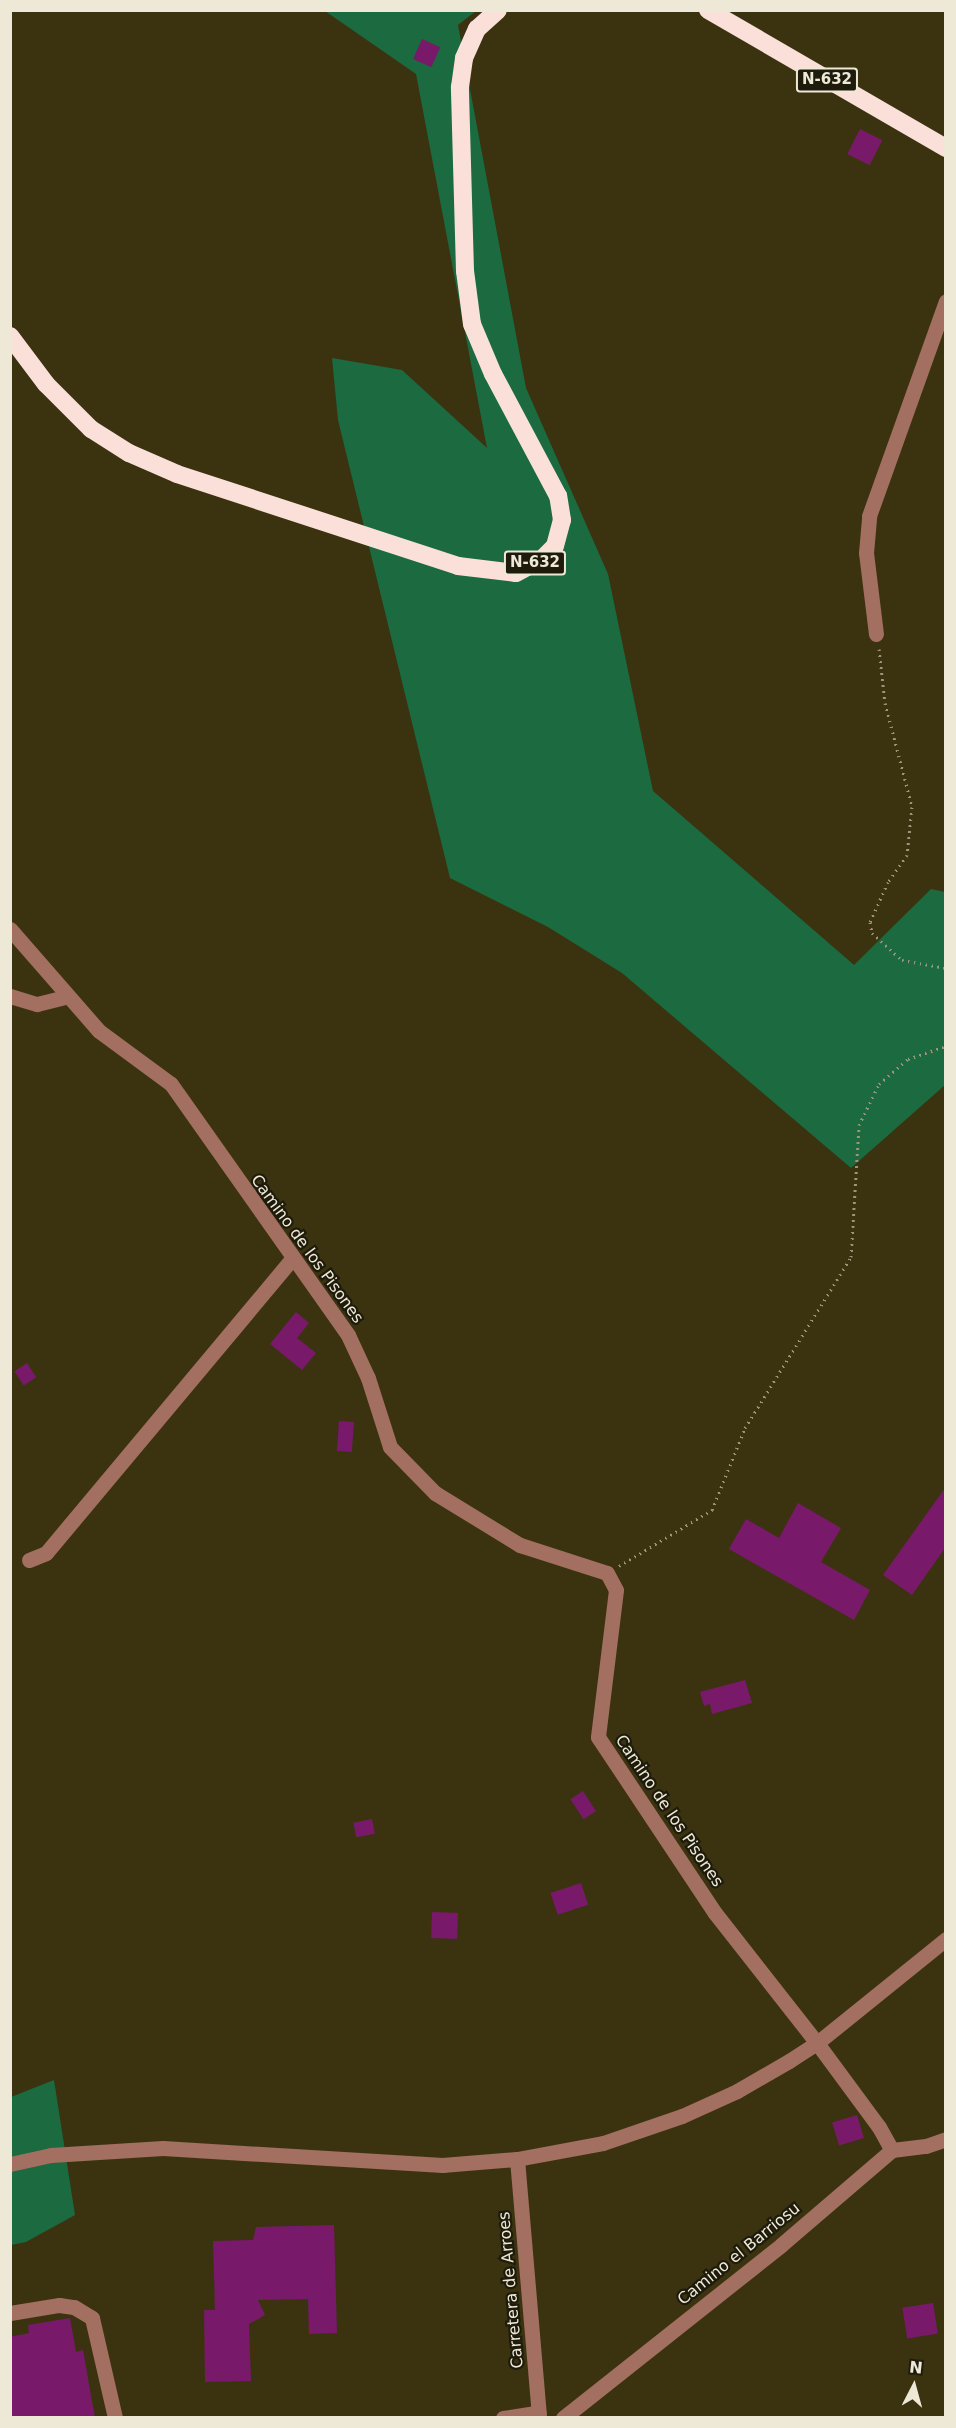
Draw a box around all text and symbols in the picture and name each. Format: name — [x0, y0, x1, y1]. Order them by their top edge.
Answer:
road number: N-632 — [796, 68, 858, 92]
road number: N-632 — [504, 551, 566, 575]
street label: Camino de los Pisones — [247, 1171, 367, 1327]
street label: Camino de los Pisones — [611, 1731, 727, 1891]
street label: Camino el Barriosu — [674, 2199, 804, 2309]
street label: Carretera de Arroes — [495, 2211, 527, 2369]
north arrow — [884, 2356, 944, 2416]
text: N — [908, 2357, 924, 2378]

